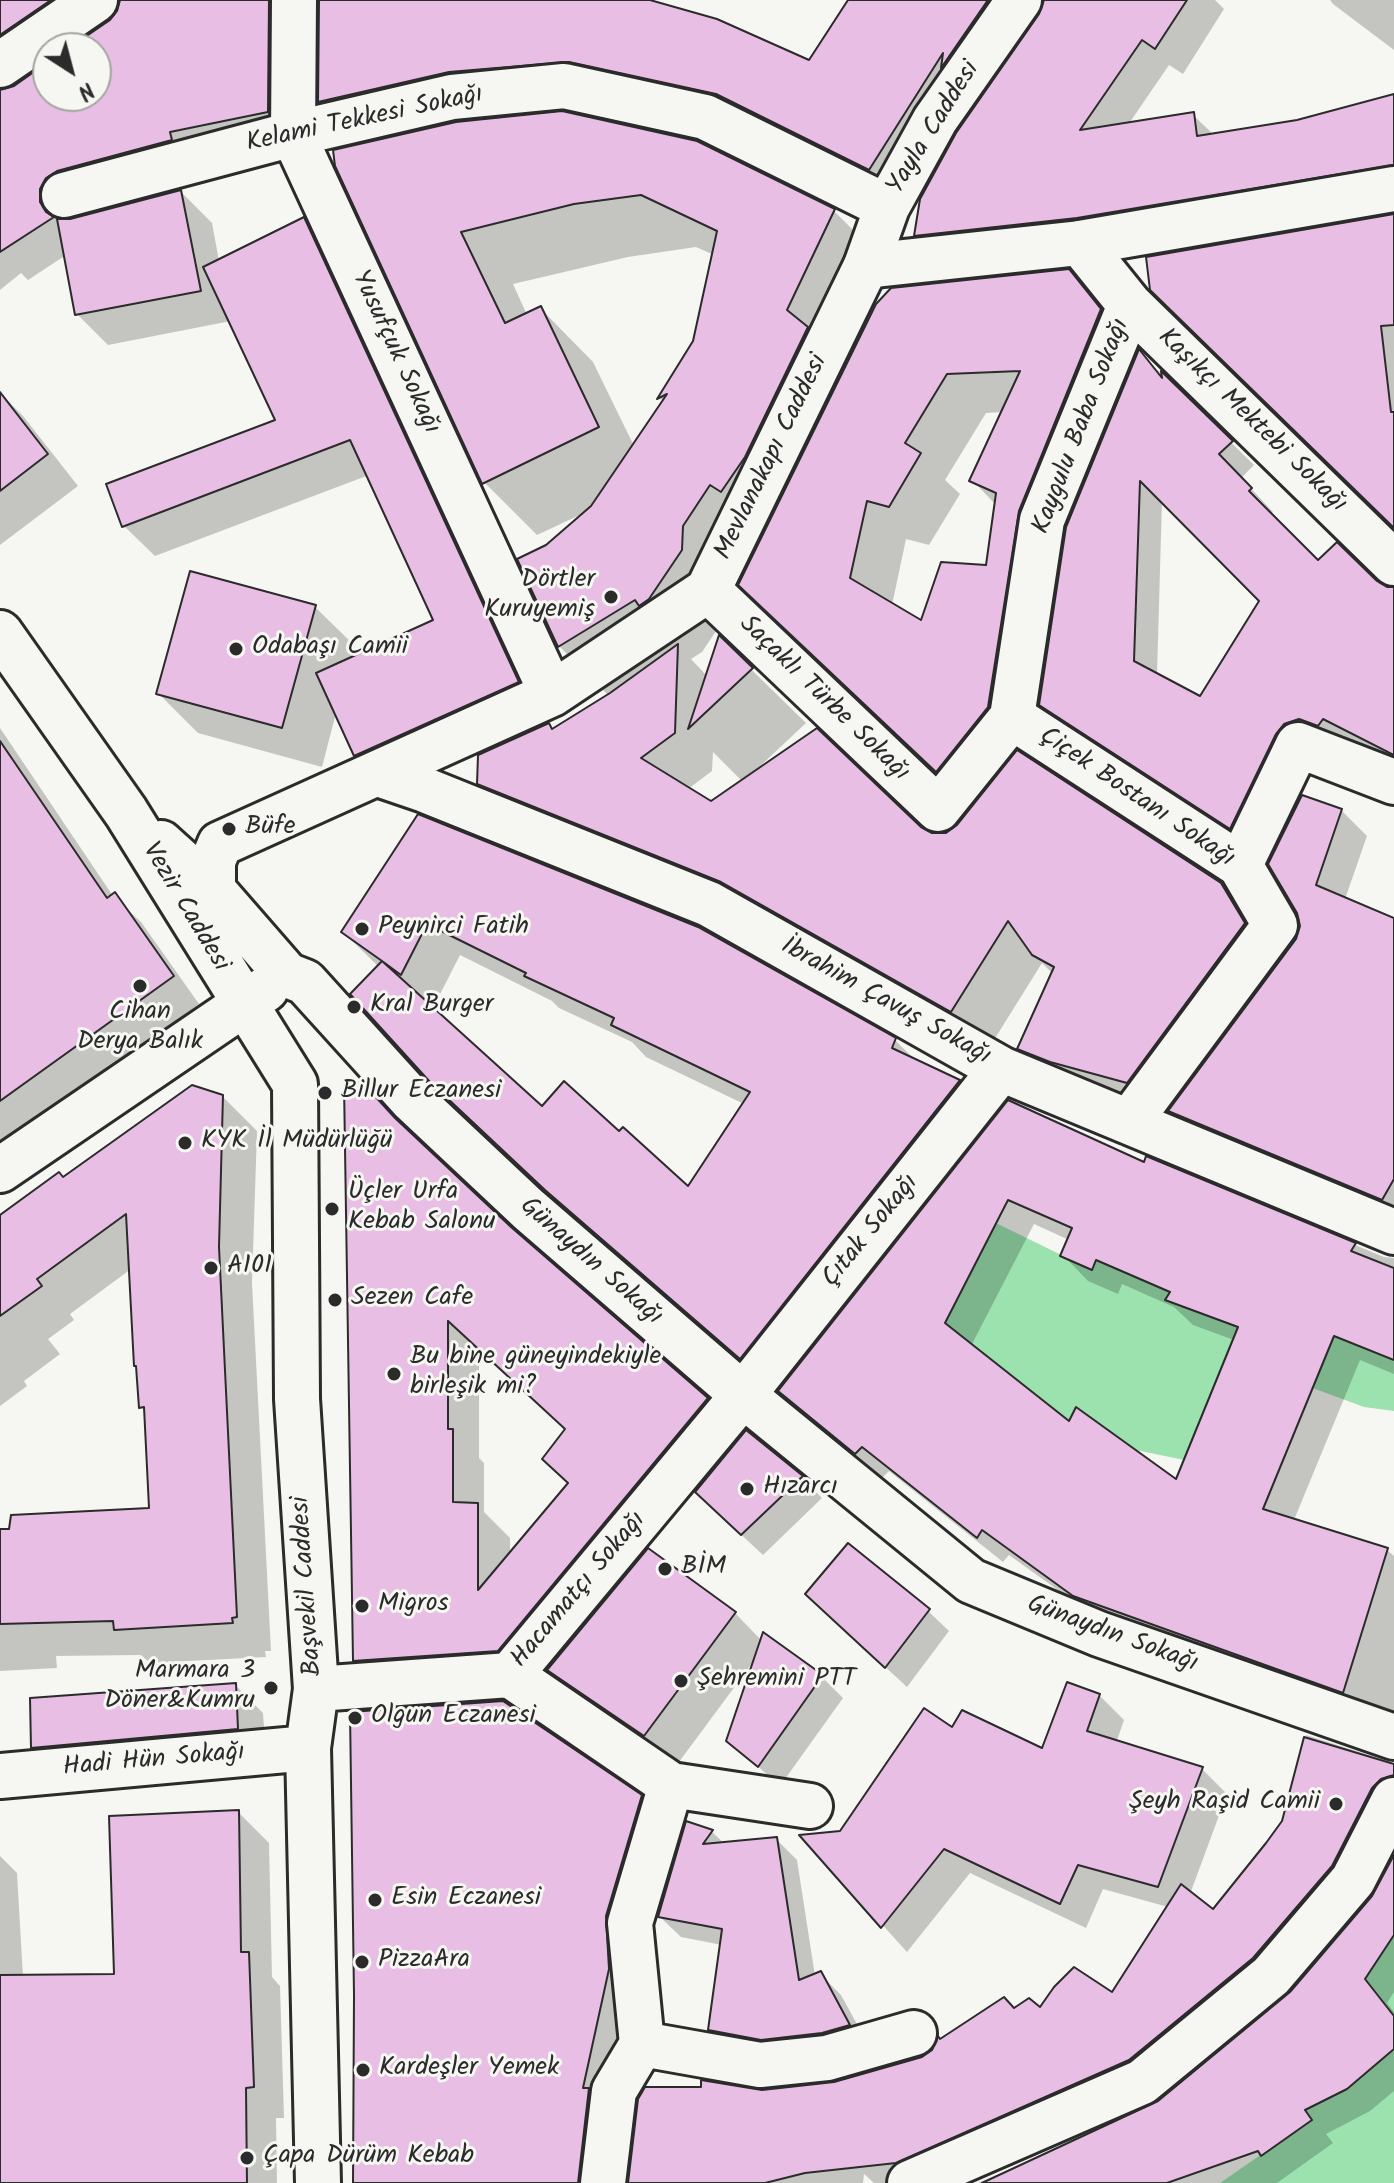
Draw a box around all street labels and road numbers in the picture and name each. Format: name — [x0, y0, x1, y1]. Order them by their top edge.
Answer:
street label: Yayla Caddesi — [882, 57, 988, 201]
street label: Kelami Tekkesi Sokağı — [244, 81, 486, 161]
street label: Yusufçuk Sokağı — [343, 266, 445, 440]
street label: Kaygulu Baba Sokağı — [1028, 315, 1138, 539]
street label: Kaşıkçı Mektebi Sokağı — [1150, 323, 1352, 521]
street label: Mevlanakapı Caddesi — [710, 350, 836, 566]
street label: Saçaklı Türbe Sokağı — [731, 611, 915, 789]
street label: Çiçek Bostanı Sokağı — [1032, 722, 1240, 876]
street label: Vezir Caddesi — [133, 838, 235, 978]
street label: İbrahim Çavuş Sokağı — [774, 932, 996, 1074]
street label: Çıtak Sokağı — [817, 1169, 927, 1295]
street label: Günaydın Sokağı — [512, 1192, 668, 1334]
street label: Başvekil Caddesi — [287, 1495, 331, 1677]
street label: Hacamatçı Sokağı — [506, 1507, 654, 1675]
street label: Günaydın Sokağı — [1022, 1591, 1202, 1681]
street label: Hadi Hün Sokağı — [62, 1739, 246, 1785]

